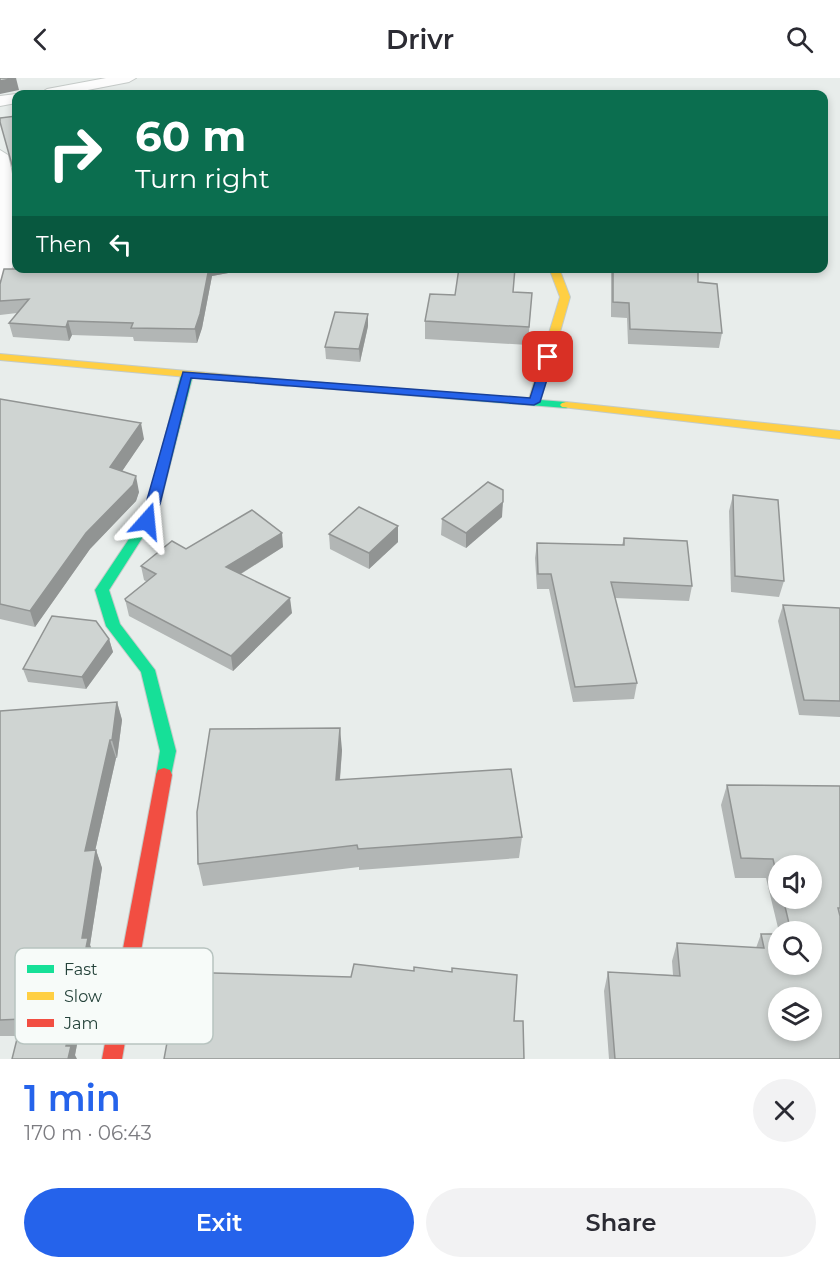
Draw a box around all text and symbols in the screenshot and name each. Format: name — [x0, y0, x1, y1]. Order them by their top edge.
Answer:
icon: back — [24, 23, 57, 56]
text: Drivr — [386, 23, 454, 56]
icon: search — [783, 23, 816, 56]
text: 60 m — [135, 110, 246, 162]
icon: right — [36, 114, 114, 192]
text: Turn right — [135, 162, 270, 195]
icon: left — [104, 228, 137, 261]
text: Then — [36, 231, 92, 258]
pin — [522, 331, 573, 382]
icon: arrive — [531, 340, 564, 373]
position arrow — [115, 489, 179, 553]
map controls — [768, 855, 822, 1041]
button: sound — [768, 855, 822, 909]
button: search — [768, 921, 822, 975]
legend — [15, 948, 213, 1044]
text: Fast — [64, 960, 98, 979]
text: Slow — [64, 987, 102, 1006]
button: layers — [768, 987, 822, 1041]
text: Jam — [63, 1014, 98, 1033]
text: 1 min — [24, 1076, 121, 1120]
button: close — [753, 1079, 816, 1142]
text: 170 m · 06:43 — [24, 1121, 152, 1145]
button: Exit — [24, 1188, 414, 1257]
button: Share — [426, 1188, 816, 1257]

